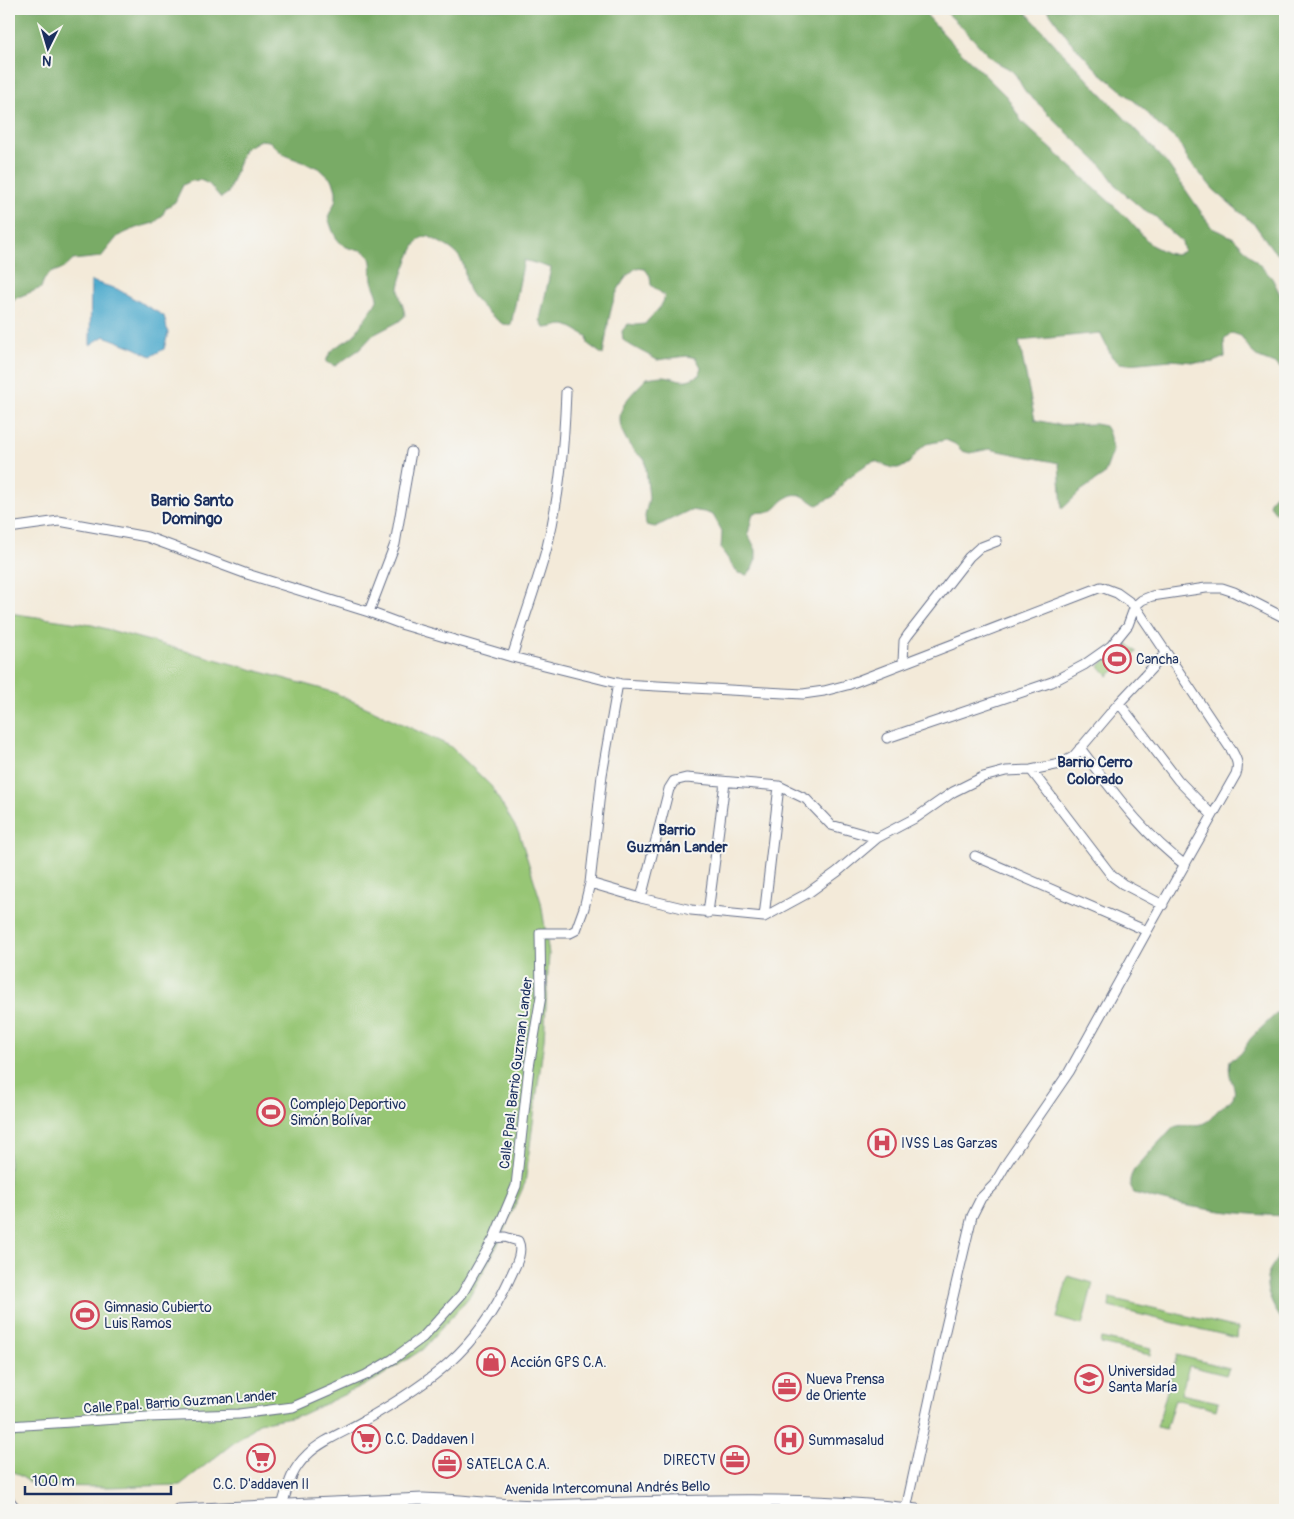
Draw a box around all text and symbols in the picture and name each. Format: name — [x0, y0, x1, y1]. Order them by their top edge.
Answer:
north arrow — [22, 22, 72, 72]
text: N — [41, 52, 52, 69]
district label: Barrio Santo Domingo — [150, 491, 234, 529]
sports icon: Cancha — [1102, 644, 1132, 674]
place label: Cancha — [1136, 651, 1179, 668]
district label: Barrio Cerro Colorado — [1057, 753, 1133, 789]
district label: Barrio Guzmán Lander — [626, 821, 728, 857]
street label: Calle Ppal. Barrio Guzman Lander — [496, 976, 536, 1170]
place label: Complejo Deportivo Simón Bolívar — [290, 1096, 406, 1129]
sports icon: Complejo Deportivo Simón Bolívar — [256, 1097, 286, 1127]
hospital icon: IVSS Las Garzas — [867, 1128, 897, 1158]
place label: IVSS Las Garzas — [901, 1135, 998, 1152]
place label: Gimnasio Cubierto Luis Ramos — [104, 1299, 212, 1332]
sports icon: Gimnasio Cubierto Luis Ramos — [70, 1300, 100, 1330]
shop icon: Acción GPS C.A. — [476, 1347, 506, 1377]
place label: Acción GPS C.A. — [510, 1354, 607, 1371]
place label: Universidad Santa María — [1108, 1363, 1177, 1396]
school or university icon: Universidad Santa María — [1074, 1364, 1104, 1394]
place label: Nueva Prensa de Oriente — [806, 1371, 884, 1404]
office icon: Nueva Prensa de Oriente — [772, 1372, 802, 1402]
street label: Calle Ppal. Barrio Guzman Lander — [83, 1387, 277, 1417]
supermarket icon: C.C. Daddaven I — [351, 1424, 381, 1454]
hospital icon: Summasalud — [774, 1425, 804, 1455]
place label: C.C. Daddaven I — [385, 1431, 475, 1448]
place label: Summasalud — [808, 1432, 884, 1449]
supermarket icon: C.C. D'addaven II — [246, 1443, 276, 1473]
office icon: DIRECTV — [720, 1445, 750, 1475]
office icon: SATELCA C.A. — [432, 1449, 462, 1479]
place label: DIRECTV — [663, 1452, 716, 1469]
place label: SATELCA C.A. — [466, 1456, 550, 1473]
scale bar — [25, 1464, 171, 1496]
text: 100 m — [32, 1472, 75, 1491]
place label: C.C. D'addaven II — [213, 1476, 309, 1493]
street label: Avenida Intercomunal Andrés Bello — [504, 1478, 711, 1498]

